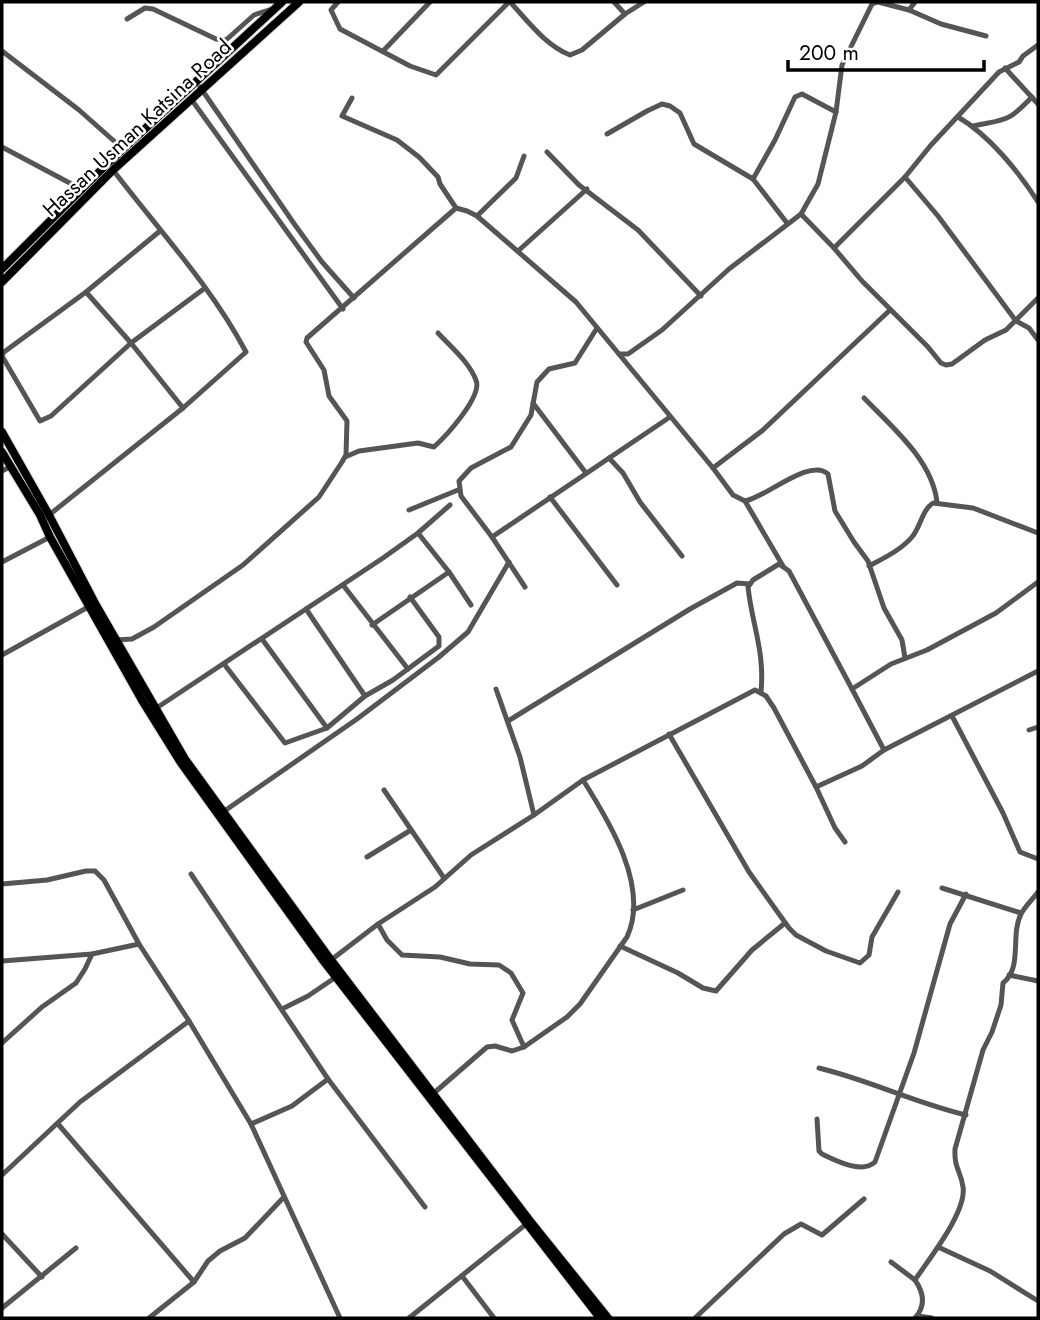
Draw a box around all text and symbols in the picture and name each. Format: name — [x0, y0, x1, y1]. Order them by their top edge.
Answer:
scale bar — [788, 28, 984, 72]
street label: Hassan Usman Katsina Road — [36, 32, 238, 224]
text: 200 m — [799, 38, 859, 68]

